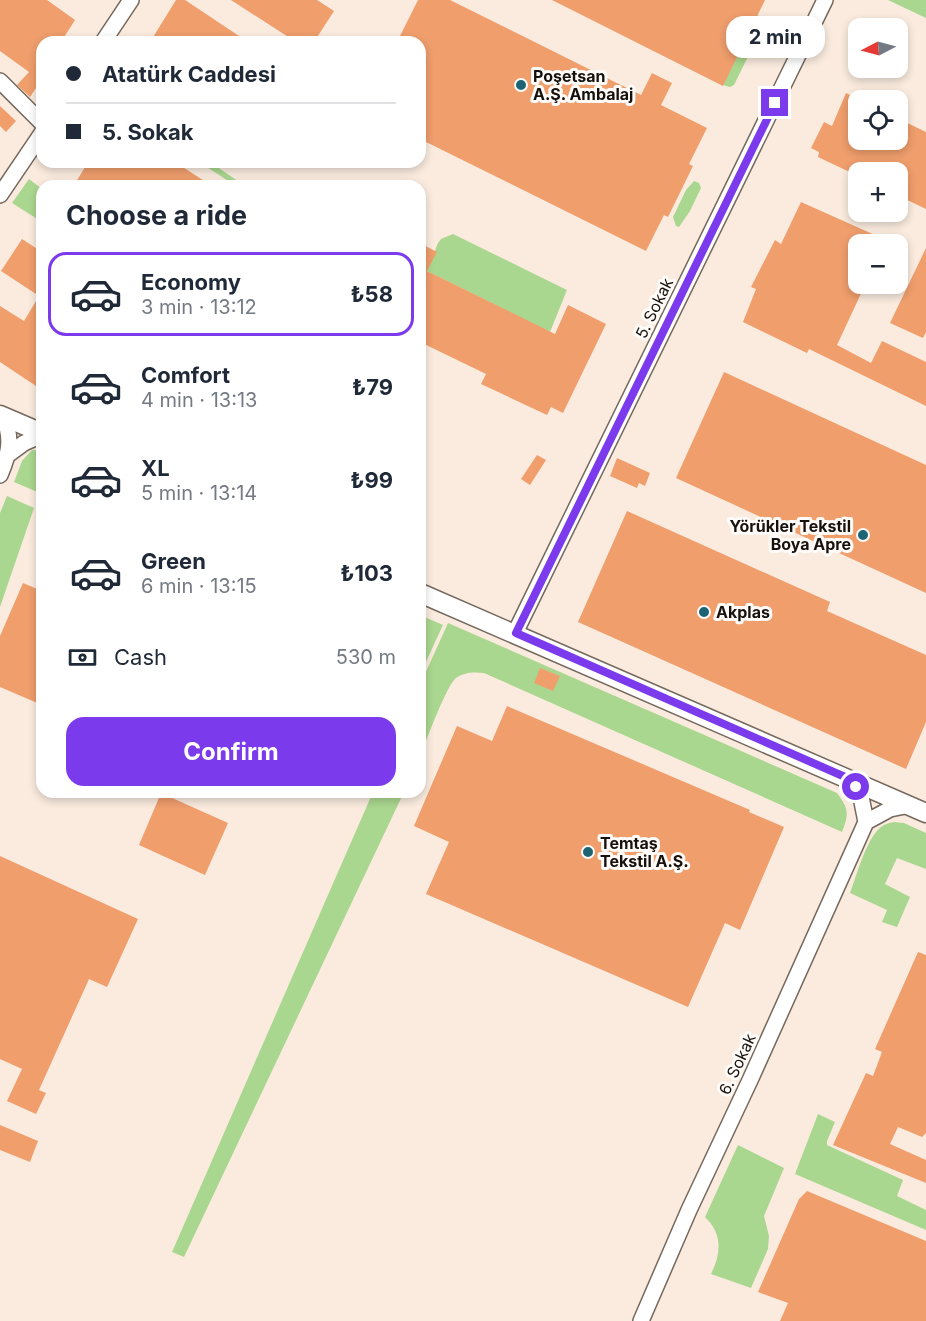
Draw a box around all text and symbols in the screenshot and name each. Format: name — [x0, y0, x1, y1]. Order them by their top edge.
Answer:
callout: 2 min — [726, 16, 824, 58]
north arrow — [848, 18, 908, 78]
map controls — [848, 18, 908, 294]
text: 2 min — [749, 25, 802, 49]
text: Atatürk Caddesi — [102, 61, 276, 87]
place label: Poşetsan A.Ş. Ambalaj — [533, 66, 633, 104]
marker: Poşetsan A.Ş. Ambalaj — [514, 78, 528, 92]
route end — [761, 89, 788, 116]
button: locate — [848, 90, 908, 150]
text: 5. Sokak — [102, 119, 194, 145]
button: + — [848, 162, 908, 222]
text: Choose a ride — [66, 199, 247, 232]
button: − — [848, 234, 908, 294]
icon: car — [69, 267, 123, 321]
text: Economy — [141, 269, 241, 295]
street label: 5. Sokak — [631, 274, 677, 342]
text: ₺58 — [350, 281, 393, 307]
text: 3 min · 13:12 — [141, 295, 257, 319]
icon: car — [69, 360, 123, 414]
text: Comfort — [141, 362, 230, 388]
text: ₺79 — [352, 374, 393, 400]
text: 4 min · 13:13 — [141, 388, 257, 412]
icon: car — [69, 453, 123, 507]
text: XL — [141, 455, 170, 481]
text: ₺99 — [350, 467, 393, 493]
text: 5 min · 13:14 — [141, 481, 257, 505]
place label: Yörükler Tekstil Boya Apre — [730, 516, 851, 554]
marker: Yörükler Tekstil Boya Apre — [856, 528, 870, 542]
icon: car — [69, 546, 123, 600]
text: Green — [141, 548, 206, 574]
text: ₺103 — [340, 560, 393, 586]
text: 6 min · 13:15 — [141, 574, 257, 598]
place label: Akplas — [716, 602, 770, 622]
marker: Akplas — [697, 605, 711, 619]
icon: cash — [66, 641, 99, 674]
text: Cash — [114, 644, 167, 670]
text: 530 m — [336, 645, 396, 669]
button: Confirm — [66, 717, 396, 786]
route start — [842, 773, 869, 800]
place label: Temtaş Tekstil A.Ş. — [600, 833, 689, 871]
marker: Temtaş Tekstil A.Ş. — [581, 845, 595, 859]
street label: 6. Sokak — [714, 1030, 760, 1098]

